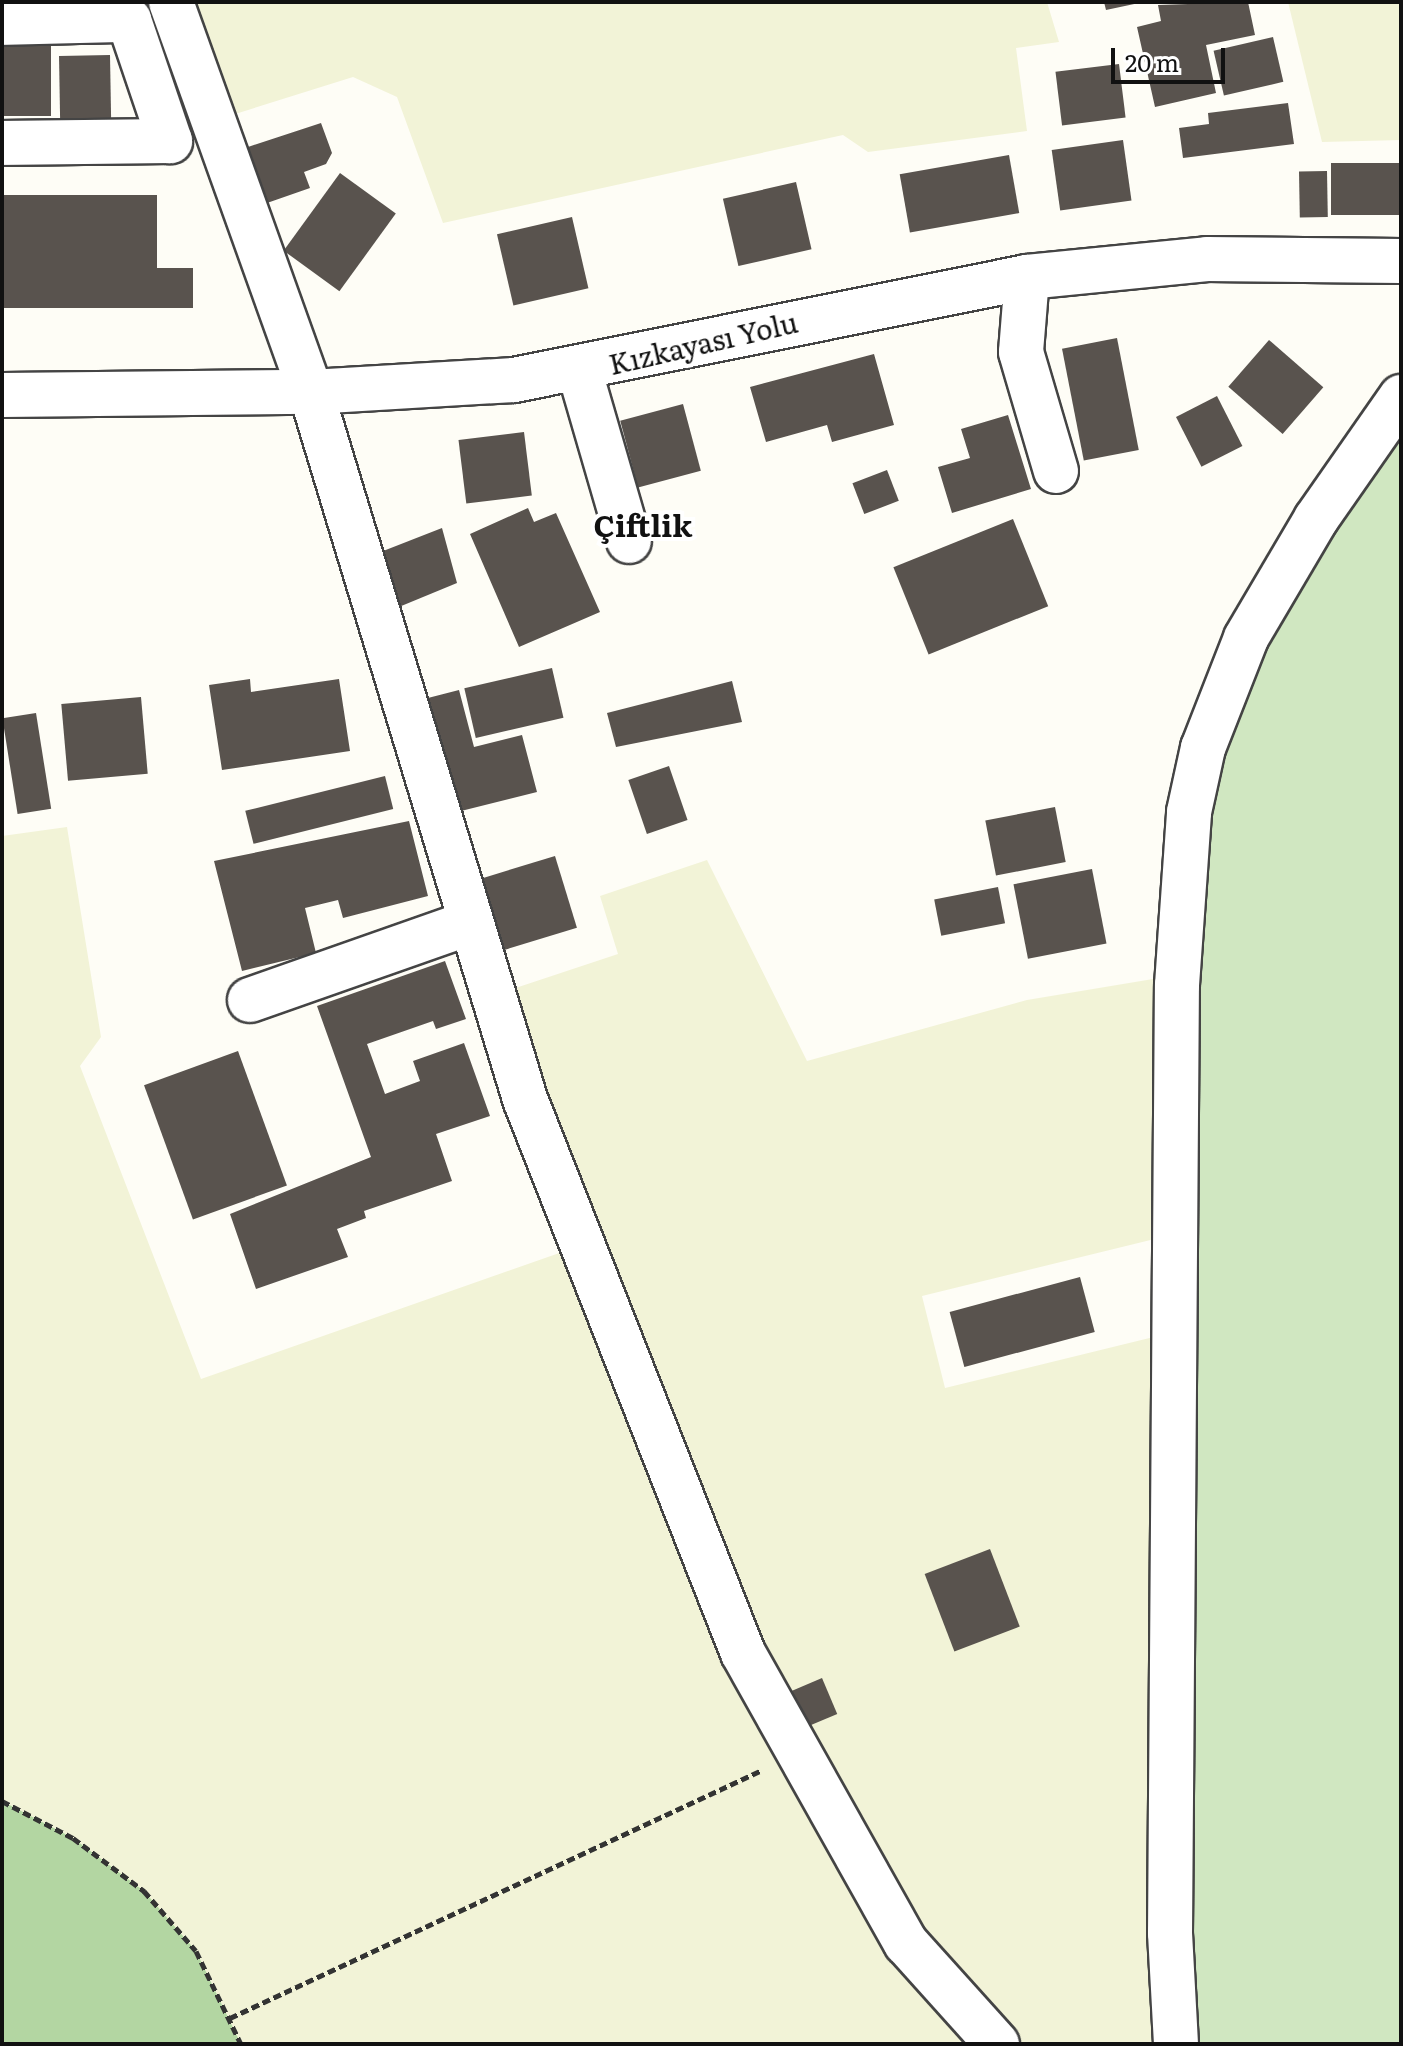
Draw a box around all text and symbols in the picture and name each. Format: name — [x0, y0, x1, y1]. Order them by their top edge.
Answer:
scale bar — [1115, 32, 1229, 82]
text: 20 m — [1125, 44, 1179, 79]
street label: Kızkayası Yolu — [605, 304, 801, 380]
district label: Çiftlik — [594, 506, 692, 542]

